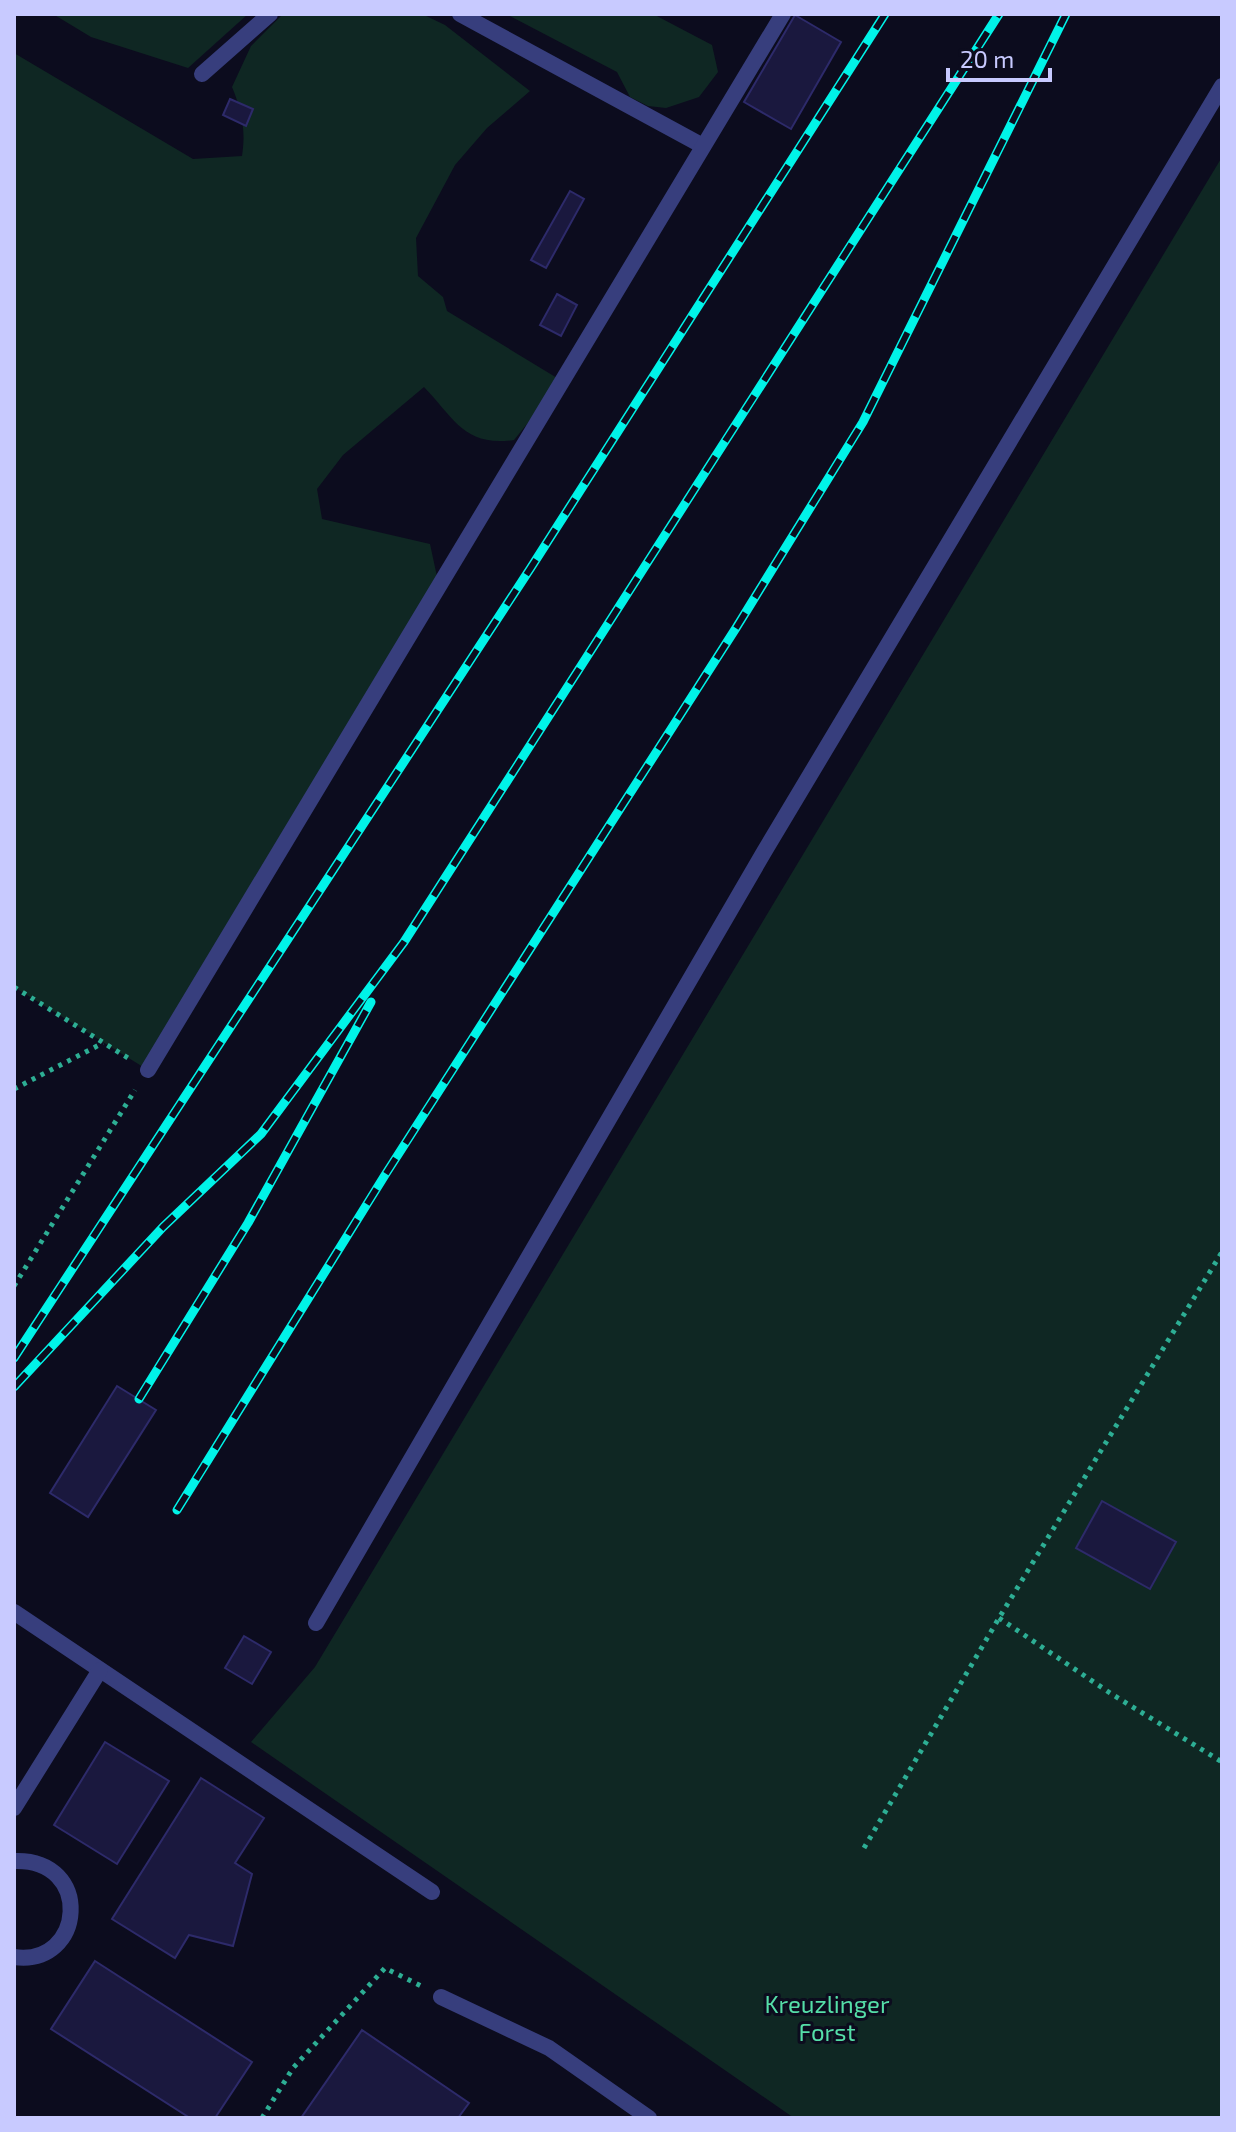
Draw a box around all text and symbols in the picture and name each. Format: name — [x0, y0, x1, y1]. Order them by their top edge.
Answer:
scale bar — [948, 32, 1050, 82]
text: 20 m — [960, 44, 1014, 73]
park label: Kreuzlinger Forst — [764, 1989, 890, 2046]

